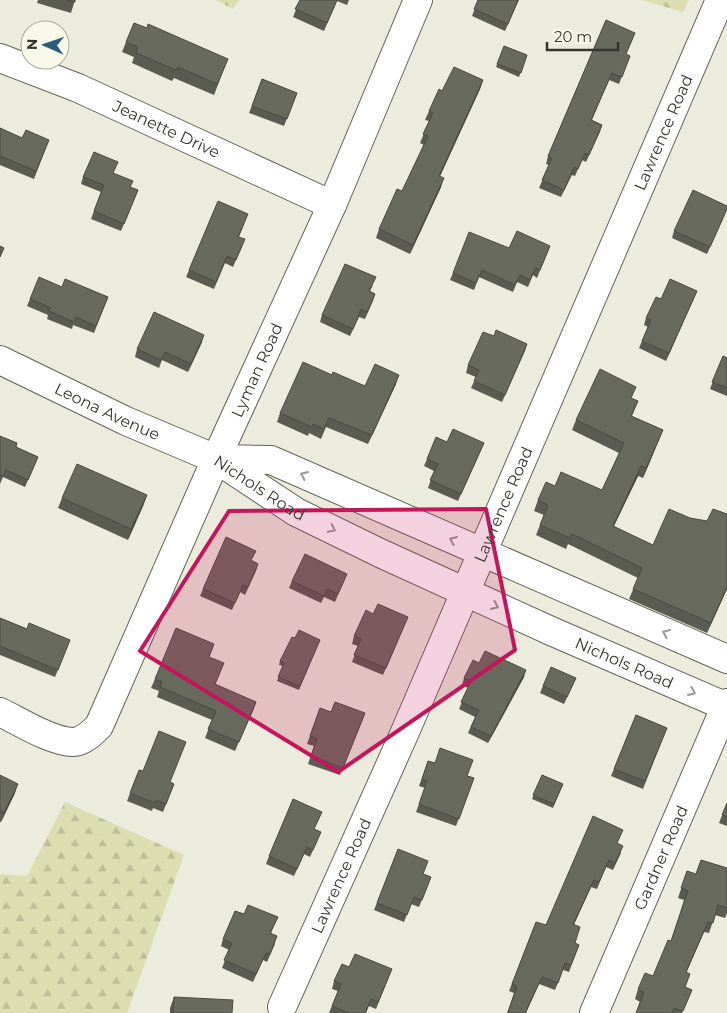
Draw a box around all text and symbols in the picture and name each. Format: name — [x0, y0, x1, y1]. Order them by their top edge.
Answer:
north arrow — [20, 20, 70, 70]
scale bar — [547, 20, 618, 52]
text: 20 m — [554, 27, 592, 46]
text: N — [23, 39, 41, 51]
street label: Lawrence Road — [630, 72, 697, 193]
street label: Jeanette Drive — [109, 96, 223, 162]
street label: Lyman Road — [227, 320, 287, 420]
street label: Leona Avenue — [51, 379, 163, 444]
street label: Lawrence Road — [470, 444, 537, 565]
street label: Nichols Road — [210, 451, 308, 525]
one-way arrow — [300, 471, 309, 482]
one-way arrow — [327, 523, 336, 534]
one-way arrow — [449, 535, 458, 546]
one-way arrow — [490, 600, 499, 611]
one-way arrow — [662, 628, 671, 639]
street label: Nichols Road — [572, 634, 676, 693]
one-way arrow — [687, 685, 696, 696]
street label: Gardner Road — [630, 803, 692, 913]
street label: Lawrence Road — [307, 815, 375, 936]

